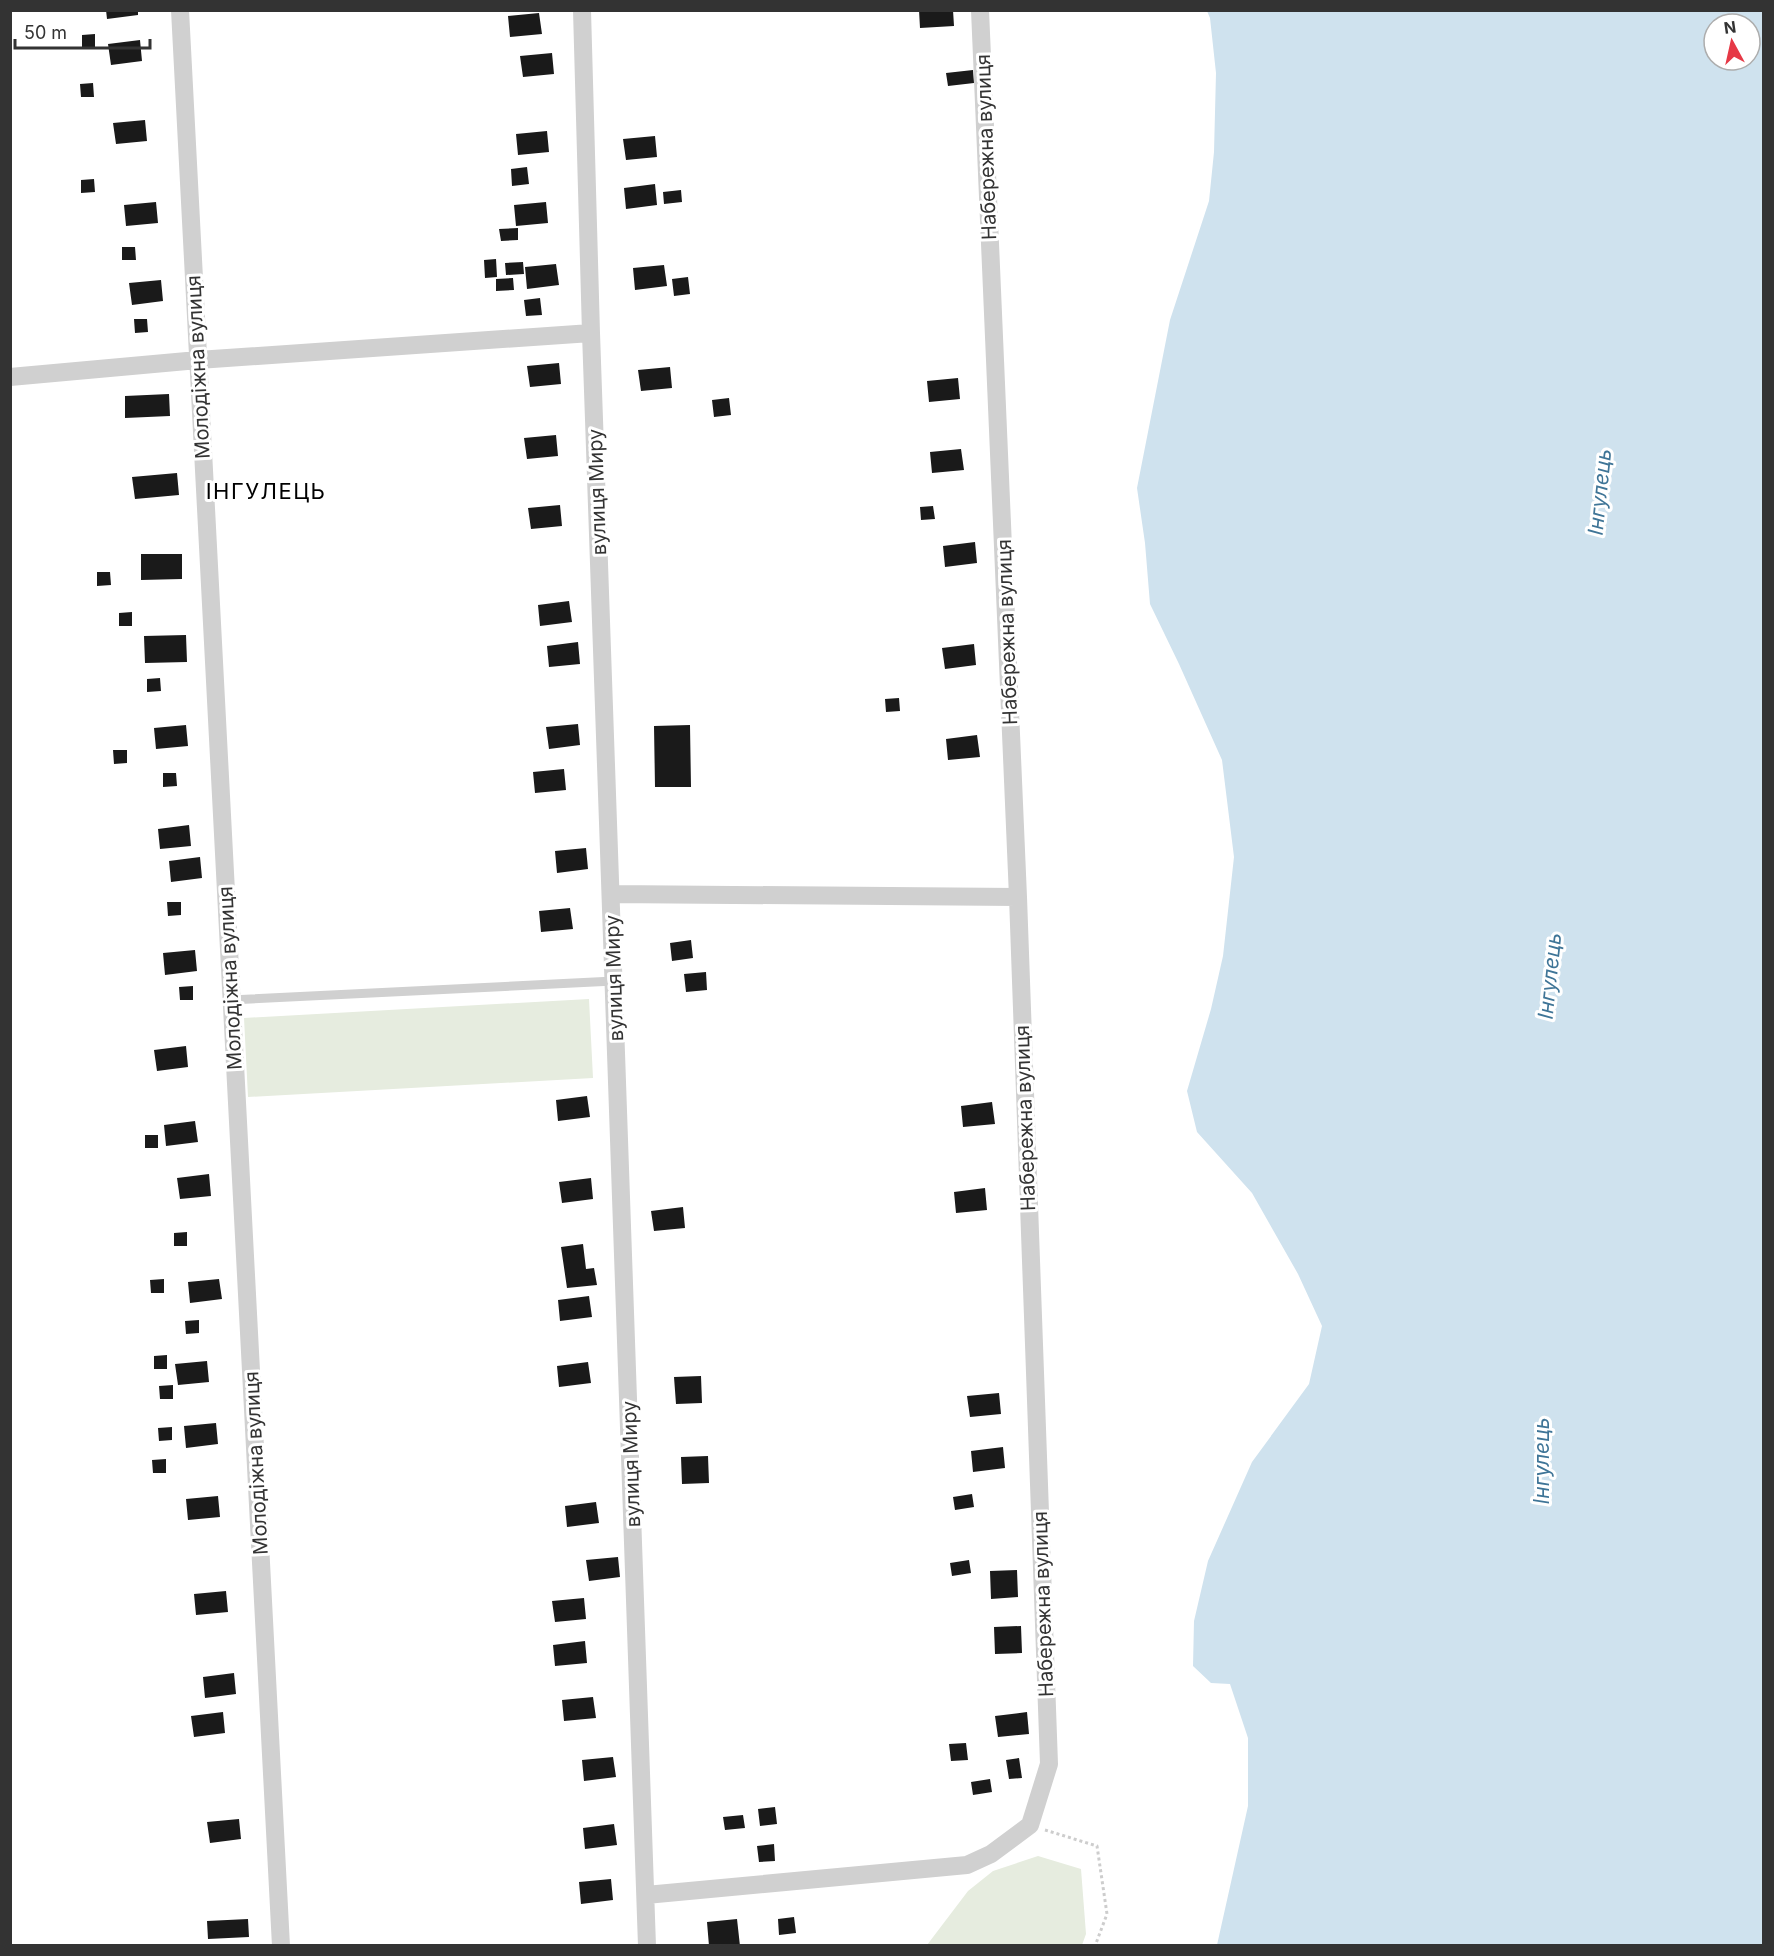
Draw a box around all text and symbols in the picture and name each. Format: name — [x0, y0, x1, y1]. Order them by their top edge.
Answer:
scale bar — [15, 12, 150, 50]
north arrow — [1702, 12, 1762, 72]
text: N — [1722, 16, 1737, 38]
text: 50 m — [24, 22, 67, 43]
street label: Набережна вулиця — [971, 54, 1001, 240]
street label: Молодіжна вулиця — [181, 275, 215, 459]
street label: вулиця Миру — [583, 428, 611, 556]
water label: Інгулець — [1583, 447, 1616, 536]
district label: ІНГУЛЕЦЬ — [206, 478, 326, 504]
street label: Набережна вулиця — [992, 539, 1022, 725]
street label: Молодіжна вулиця — [213, 886, 247, 1070]
street label: вулиця Миру — [600, 914, 628, 1042]
water label: Інгулець — [1533, 931, 1566, 1020]
street label: Набережна вулиця — [1010, 1025, 1040, 1211]
street label: Молодіжна вулиця — [239, 1371, 273, 1555]
street label: вулиця Миру — [617, 1400, 645, 1528]
water label: Інгулець — [1529, 1418, 1554, 1504]
street label: Набережна вулиця — [1028, 1511, 1058, 1697]

